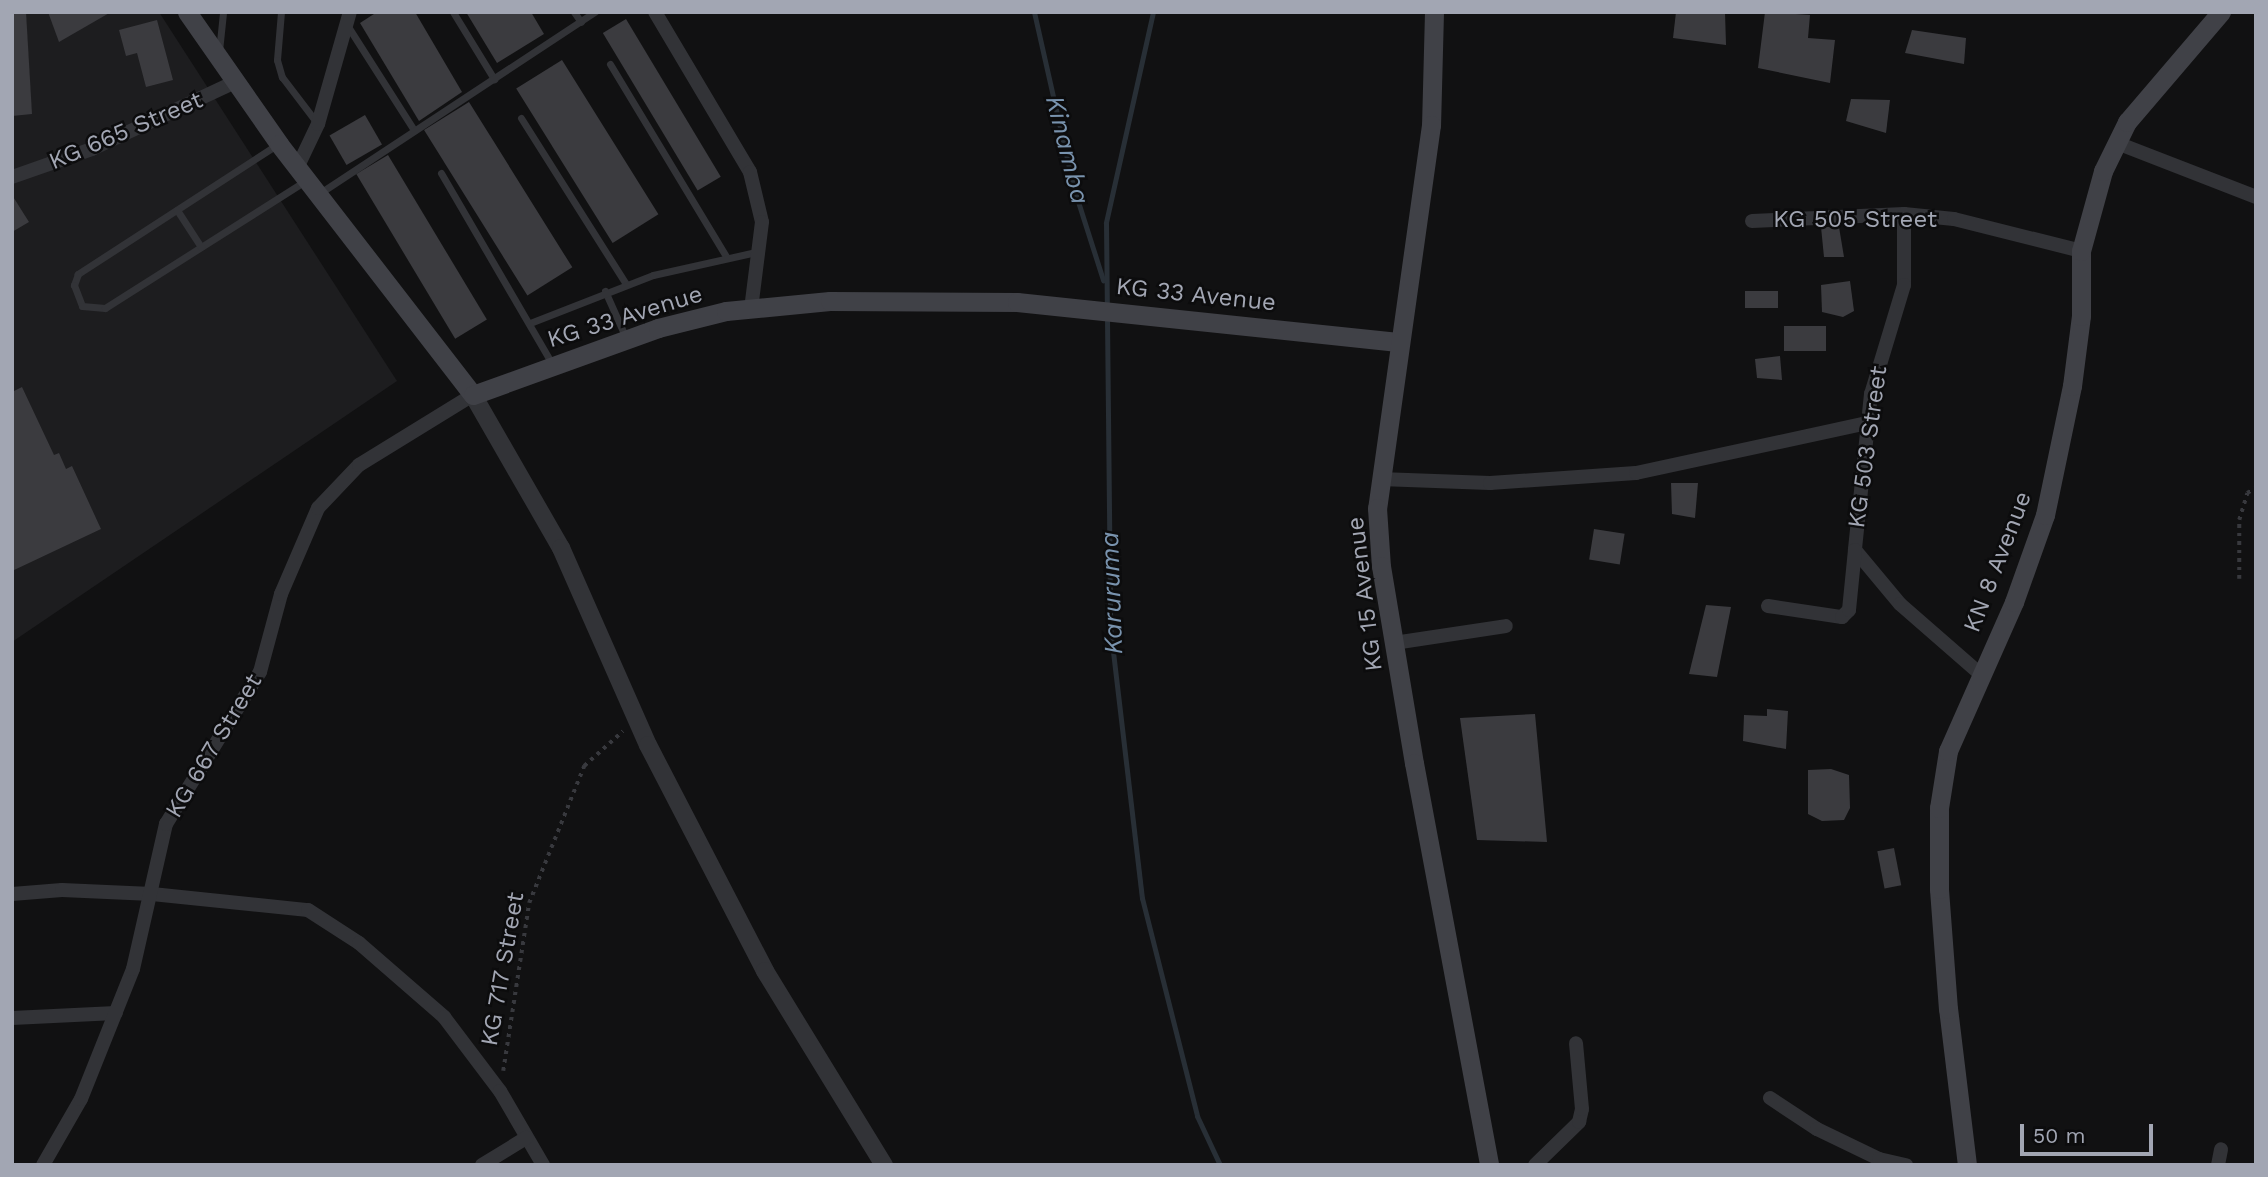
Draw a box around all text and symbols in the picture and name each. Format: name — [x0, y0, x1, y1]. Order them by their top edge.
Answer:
street label: KG 665 Street — [45, 86, 207, 176]
water label: Kinamba — [1038, 92, 1096, 208]
street label: KG 505 Street — [1773, 206, 1937, 234]
street label: KG 33 Avenue — [1114, 272, 1278, 318]
street label: KG 33 Avenue — [544, 280, 706, 354]
street label: KG 503 Street — [1842, 364, 1894, 530]
street label: KN 8 Avenue — [1958, 487, 2038, 637]
street label: KG 15 Avenue — [1341, 514, 1389, 674]
water label: Karuruma — [1094, 531, 1130, 655]
street label: KG 667 Street — [160, 669, 268, 823]
street label: KG 717 Street — [475, 889, 531, 1049]
scale bar — [2023, 1110, 2156, 1154]
text: 50 m — [2033, 1123, 2085, 1148]

